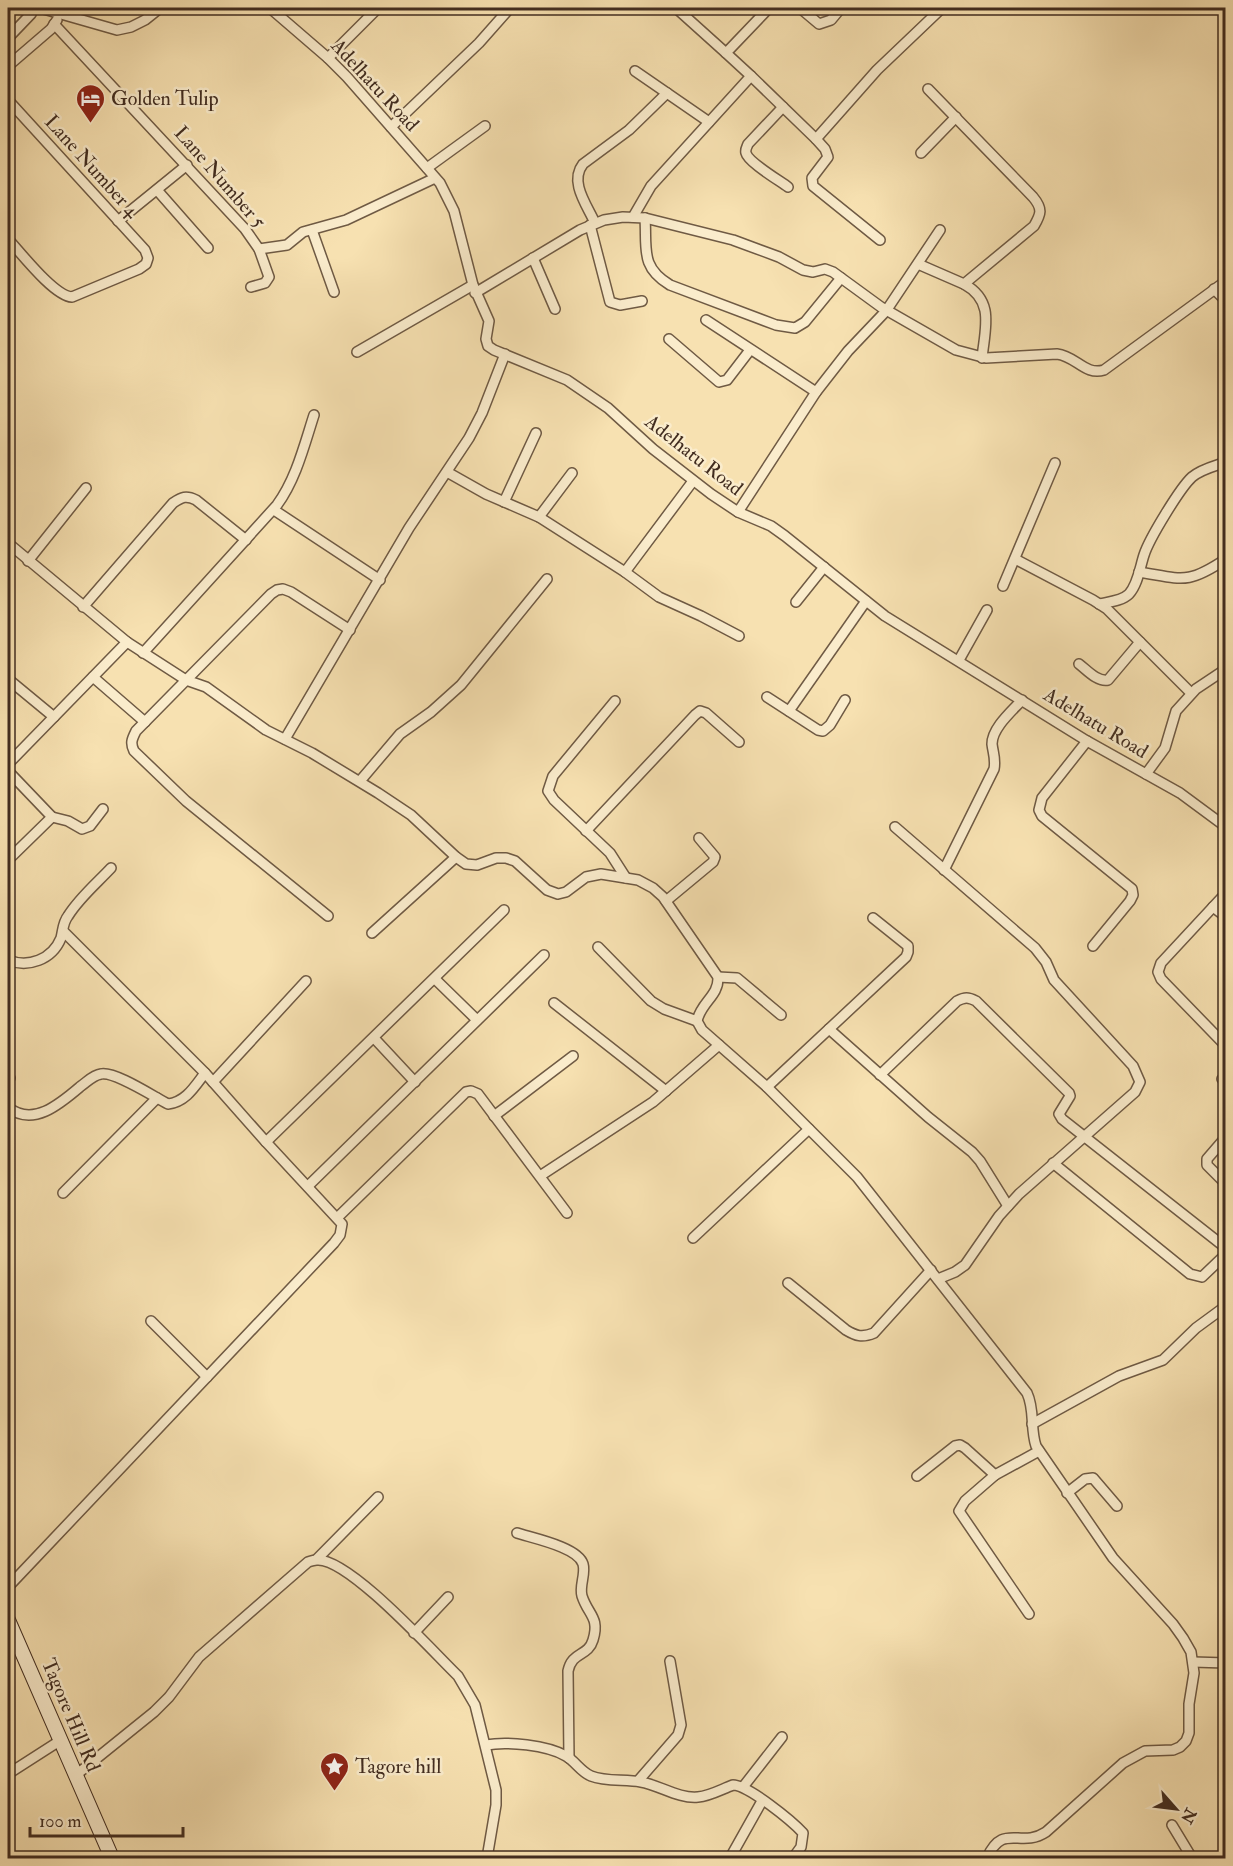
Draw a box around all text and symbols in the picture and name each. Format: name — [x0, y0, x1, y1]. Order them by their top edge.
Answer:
street label: Adelhatu Road — [325, 33, 424, 137]
hotel icon: Golden Tulip — [74, 82, 106, 124]
place label: Golden Tulip — [111, 86, 219, 112]
street label: Lane Number 4 — [39, 110, 145, 223]
street label: Lane Number 5 — [169, 121, 271, 233]
street label: Adelhatu Road — [639, 408, 748, 501]
street label: Adelhatu Road — [1038, 681, 1153, 764]
street label: Tagore Hill Rd — [36, 1655, 106, 1775]
place icon: Tagore hill — [318, 1750, 350, 1792]
place label: Tagore hill — [355, 1754, 441, 1779]
north arrow — [1146, 1779, 1206, 1839]
scale bar — [30, 1800, 183, 1838]
text: N — [1176, 1804, 1201, 1827]
text: 100 m — [39, 1810, 82, 1833]

